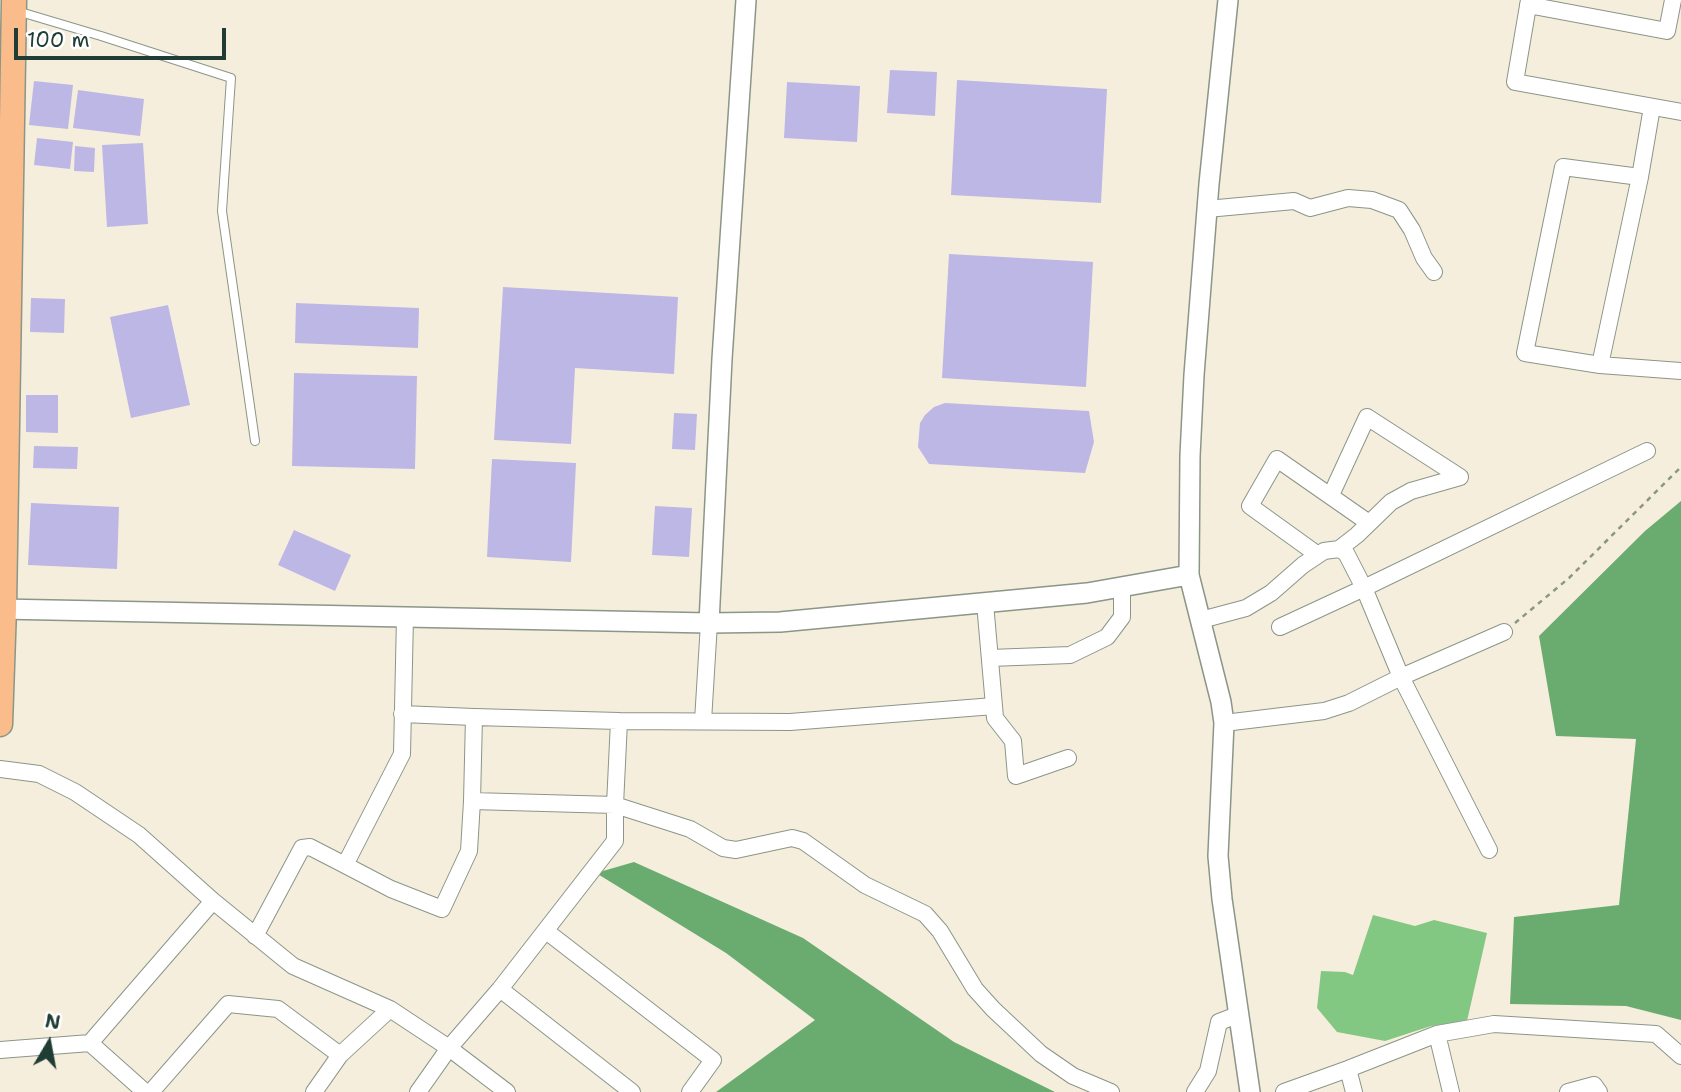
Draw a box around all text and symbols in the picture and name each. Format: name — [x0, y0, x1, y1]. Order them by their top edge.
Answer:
scale bar — [18, 14, 229, 58]
text: 100 m — [27, 26, 90, 54]
north arrow — [14, 1008, 84, 1078]
text: N — [43, 1008, 62, 1035]

